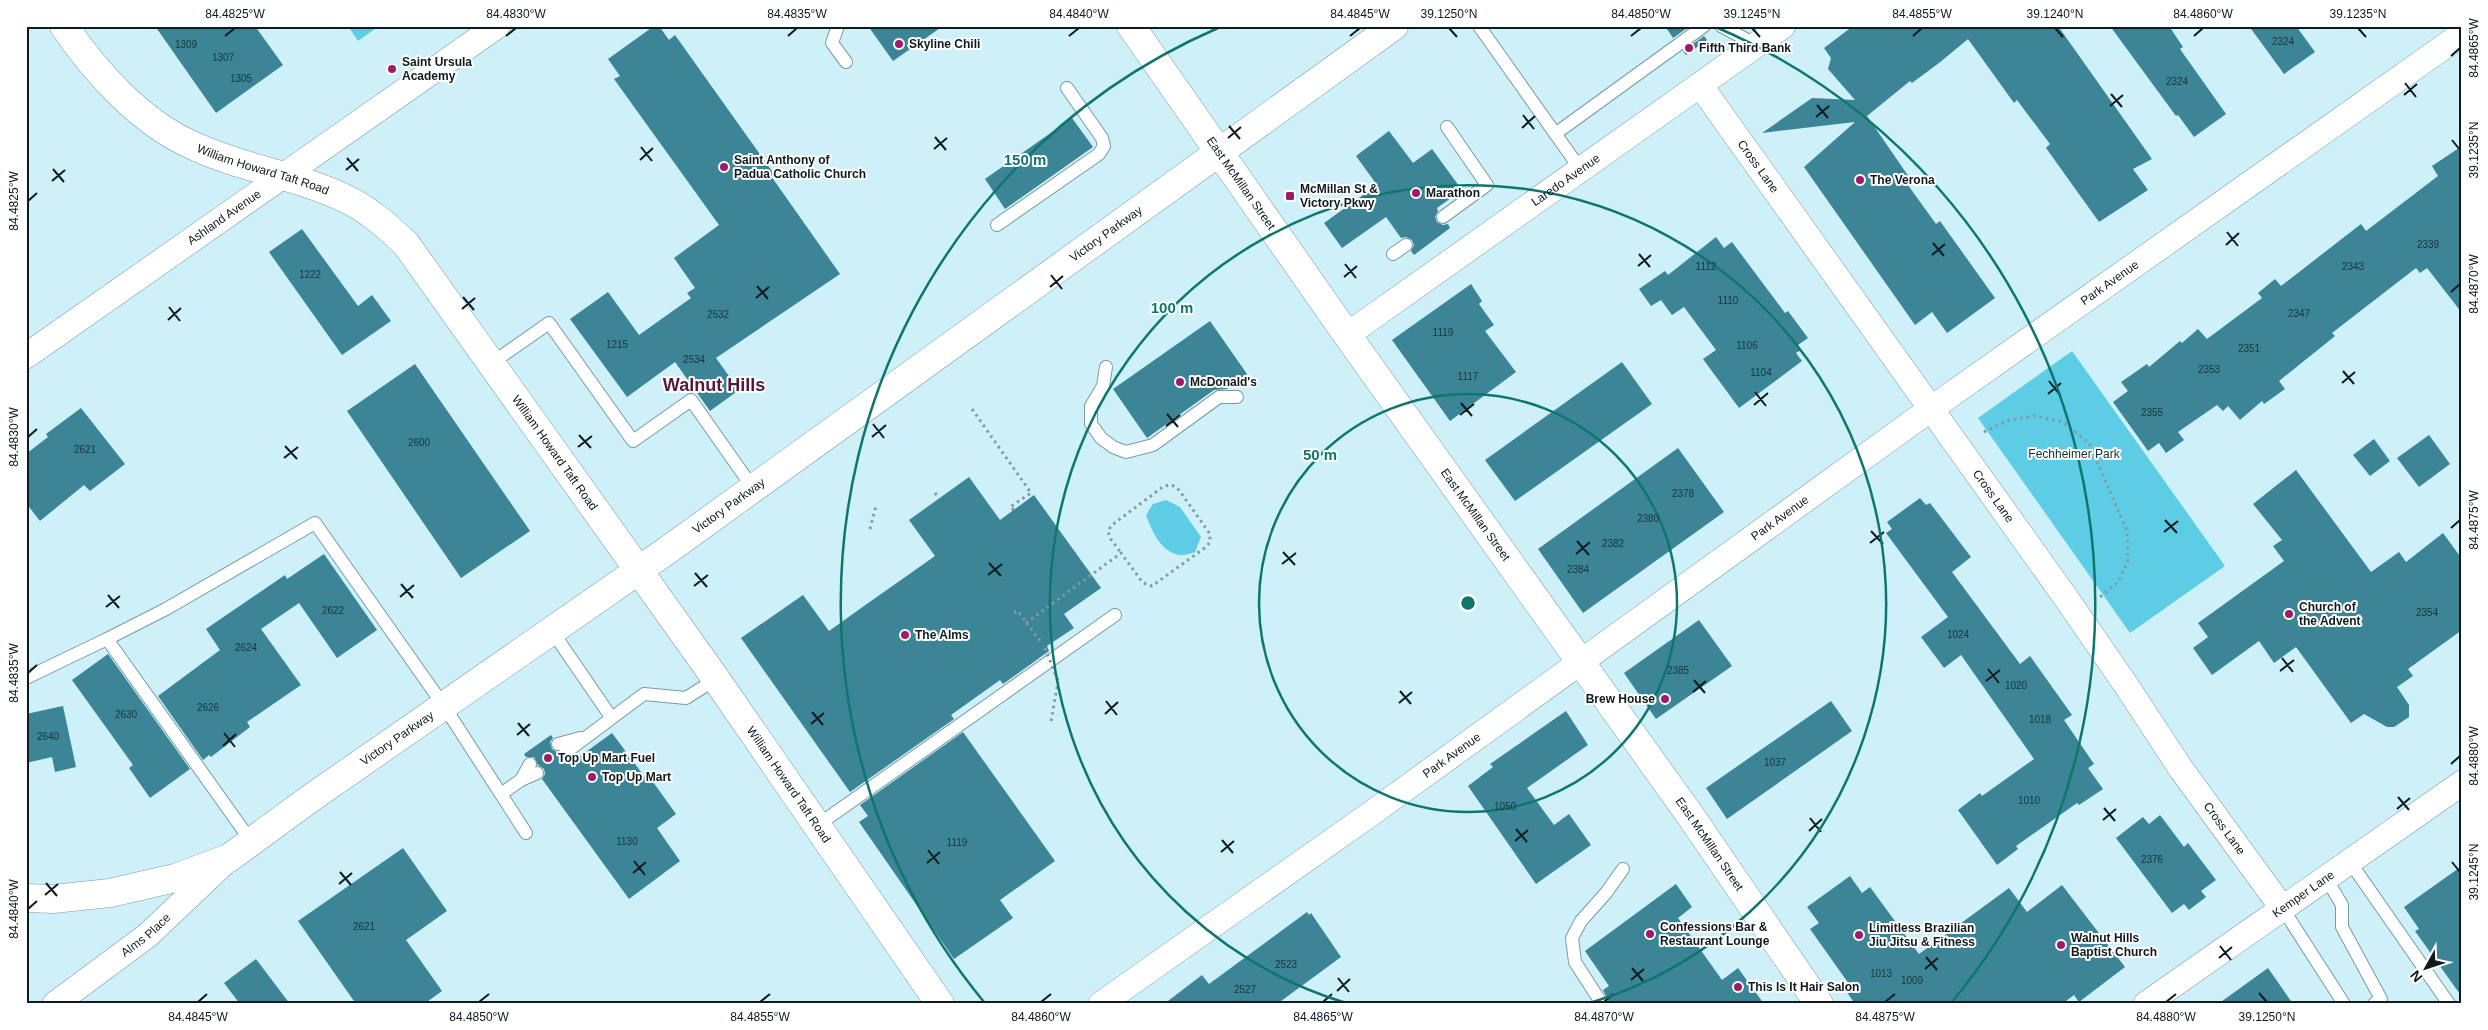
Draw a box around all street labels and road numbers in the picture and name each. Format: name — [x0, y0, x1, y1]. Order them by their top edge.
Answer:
street label: East McMillan Street — [1204, 134, 1279, 233]
street label: Cross Lane — [1735, 137, 1782, 196]
street label: William Howard Taft Road — [195, 141, 331, 198]
street label: Laredo Avenue — [1529, 151, 1603, 209]
street label: Ashland Avenue — [185, 186, 264, 248]
street label: Victory Parkway — [1067, 203, 1145, 265]
street label: Park Avenue — [2078, 257, 2142, 308]
street label: William Howard Taft Road — [509, 393, 601, 513]
street label: East McMillan Street — [1438, 466, 1514, 564]
street label: Cross Lane — [1970, 467, 2017, 525]
street label: Victory Parkway — [690, 475, 768, 537]
street label: Park Avenue — [1748, 492, 1812, 544]
street label: Victory Parkway — [358, 708, 436, 768]
street label: William Howard Taft Road — [744, 724, 834, 845]
street label: Park Avenue — [1420, 729, 1484, 781]
street label: East McMillan Street — [1673, 795, 1747, 894]
street label: Cross Lane — [2201, 800, 2248, 858]
street label: Kemper Lane — [2270, 867, 2337, 920]
street label: Alms Place — [118, 910, 174, 960]

